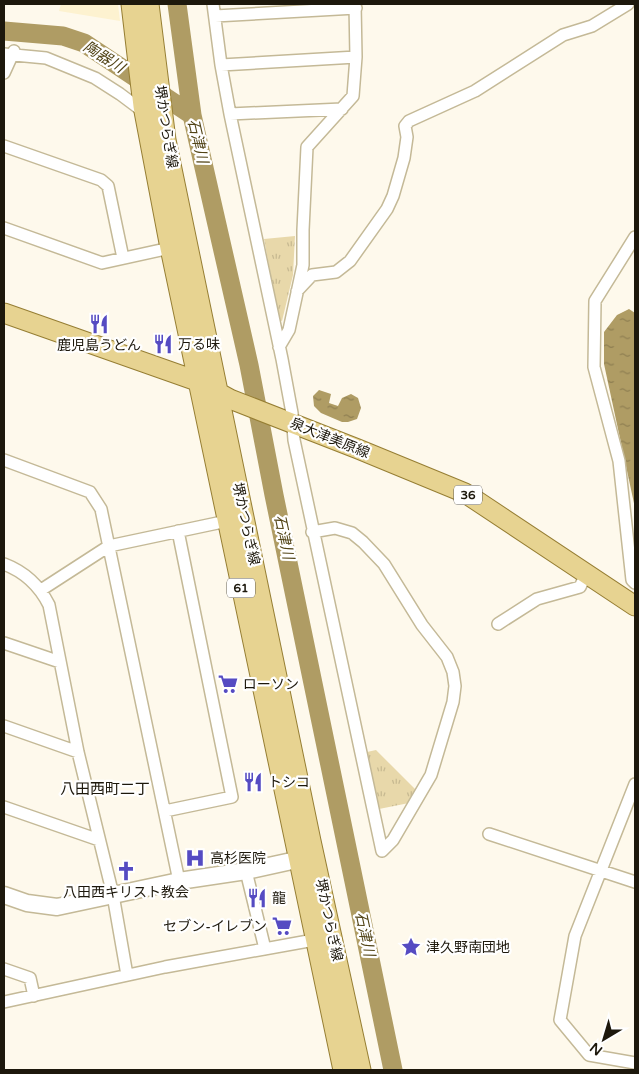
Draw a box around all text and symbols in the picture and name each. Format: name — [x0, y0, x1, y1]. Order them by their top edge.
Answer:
water label: 陶器川 — [80, 37, 130, 78]
street label: 堺かつらぎ線 — [151, 84, 181, 170]
water label: 石津川 — [184, 117, 212, 167]
restaurant icon: 鹿児島うどん — [88, 313, 110, 335]
restaurant icon: 万る味 — [152, 333, 174, 355]
place label: 万る味 — [178, 336, 220, 353]
place label: 鹿児島うどん — [57, 337, 141, 354]
street label: 泉大津美原線 — [288, 414, 372, 462]
street label: 堺かつらぎ線 — [229, 481, 263, 567]
road number: 36 — [454, 486, 482, 504]
water label: 石津川 — [271, 513, 298, 563]
road number: 61 — [227, 578, 255, 598]
supermarket icon: ローソン — [217, 673, 239, 695]
place label: ローソン — [243, 676, 299, 693]
restaurant icon: トシコ — [242, 771, 264, 793]
place label: トシコ — [268, 774, 310, 791]
district label: 八田西町二丁 — [60, 780, 150, 798]
hospital icon: 高杉医院 — [184, 847, 206, 869]
place label: 高杉医院 — [210, 850, 266, 867]
church icon: 八田西キリスト教会 — [115, 860, 137, 882]
street label: 堺かつらぎ線 — [312, 877, 346, 963]
place label: 八田西キリスト教会 — [63, 884, 189, 901]
restaurant icon: 龍 — [246, 887, 268, 909]
place label: 龍 — [272, 890, 286, 907]
water label: 石津川 — [352, 910, 379, 960]
supermarket icon: セブン-イレブン — [271, 915, 293, 937]
place label: セブン-イレブン — [163, 918, 267, 935]
place icon: 津久野南団地 — [400, 936, 422, 958]
place label: 津久野南団地 — [426, 939, 510, 956]
north arrow — [579, 1014, 629, 1064]
text: N — [587, 1039, 606, 1059]

